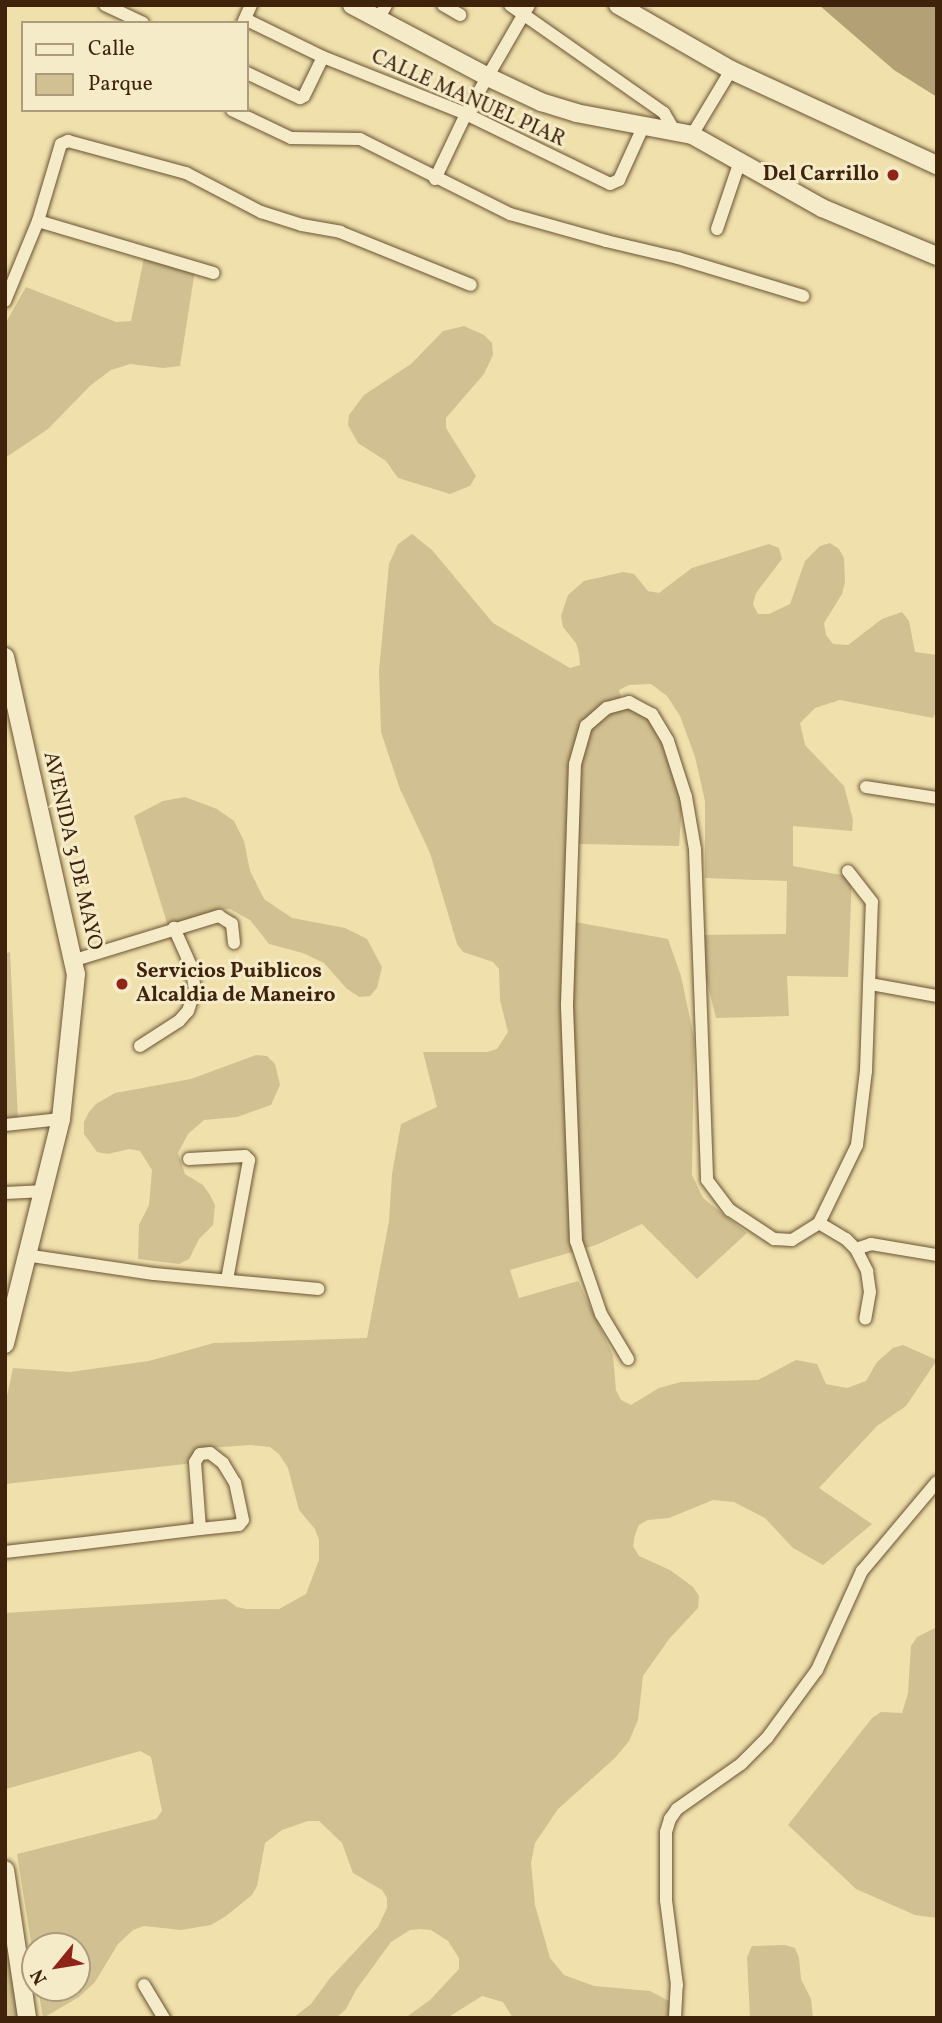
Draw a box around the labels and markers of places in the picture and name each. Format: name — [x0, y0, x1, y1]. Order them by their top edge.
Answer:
place label: Del Carrillo — [763, 162, 879, 188]
marker: Del Carrillo — [885, 167, 901, 183]
place label: Servicios Puiblicos Alcaldia de Maneiro — [136, 959, 335, 1009]
marker: Servicios Puiblicos Alcaldia de Maneiro — [114, 976, 130, 992]

